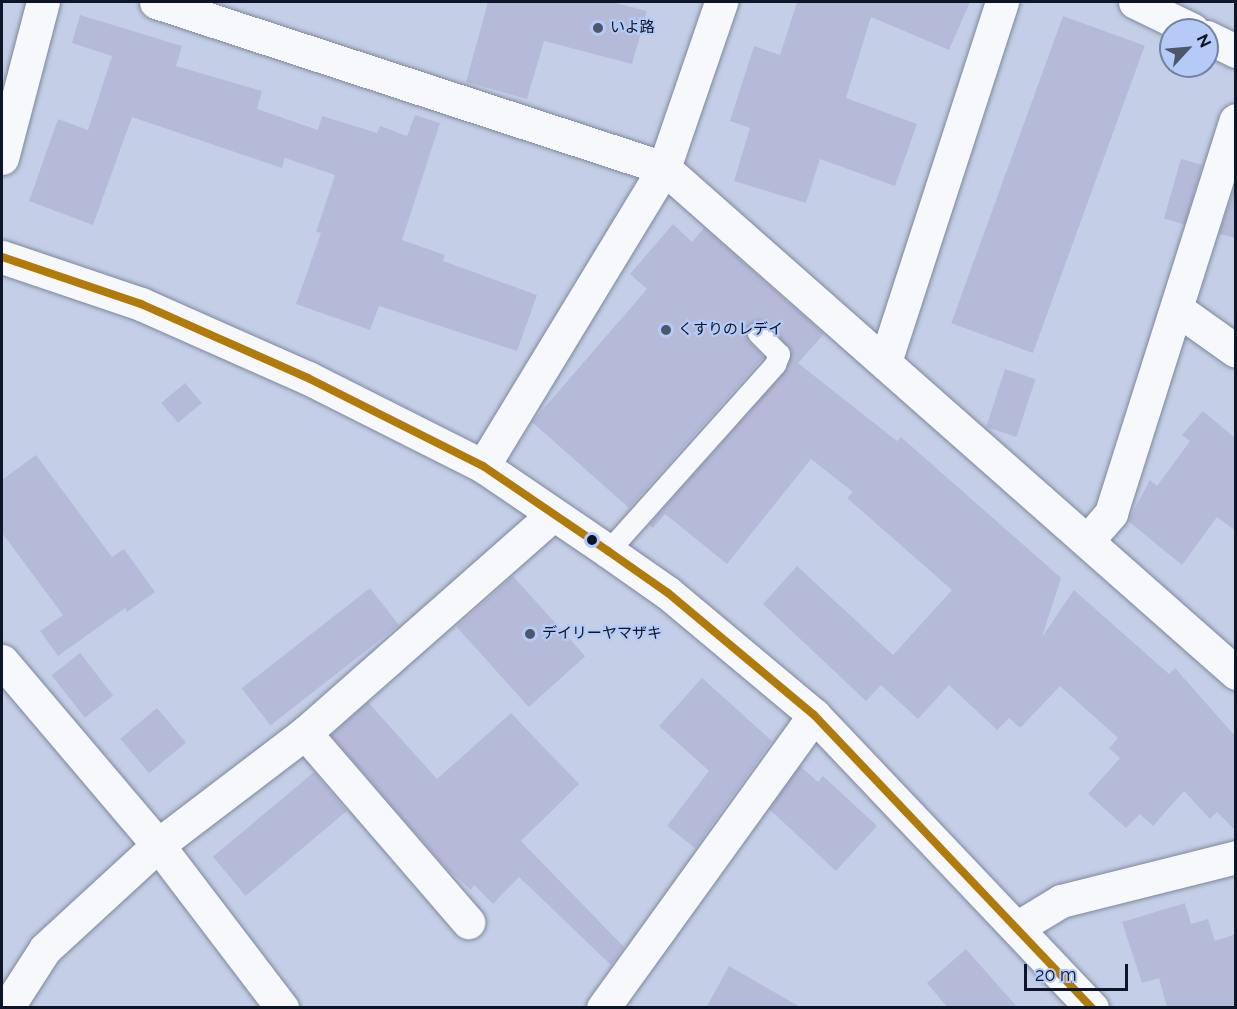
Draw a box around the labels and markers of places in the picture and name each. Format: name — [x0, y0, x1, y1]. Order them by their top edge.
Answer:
place label: いよ路 — [610, 19, 655, 37]
marker: いよ路 — [591, 21, 605, 35]
place label: くすりのレデイ — [678, 321, 783, 339]
marker: くすりのレデイ — [659, 323, 673, 337]
unlabelled marker — [586, 534, 598, 546]
place label: デイリーヤマザキ — [542, 625, 662, 643]
marker: デイリーヤマザキ — [523, 627, 537, 641]

